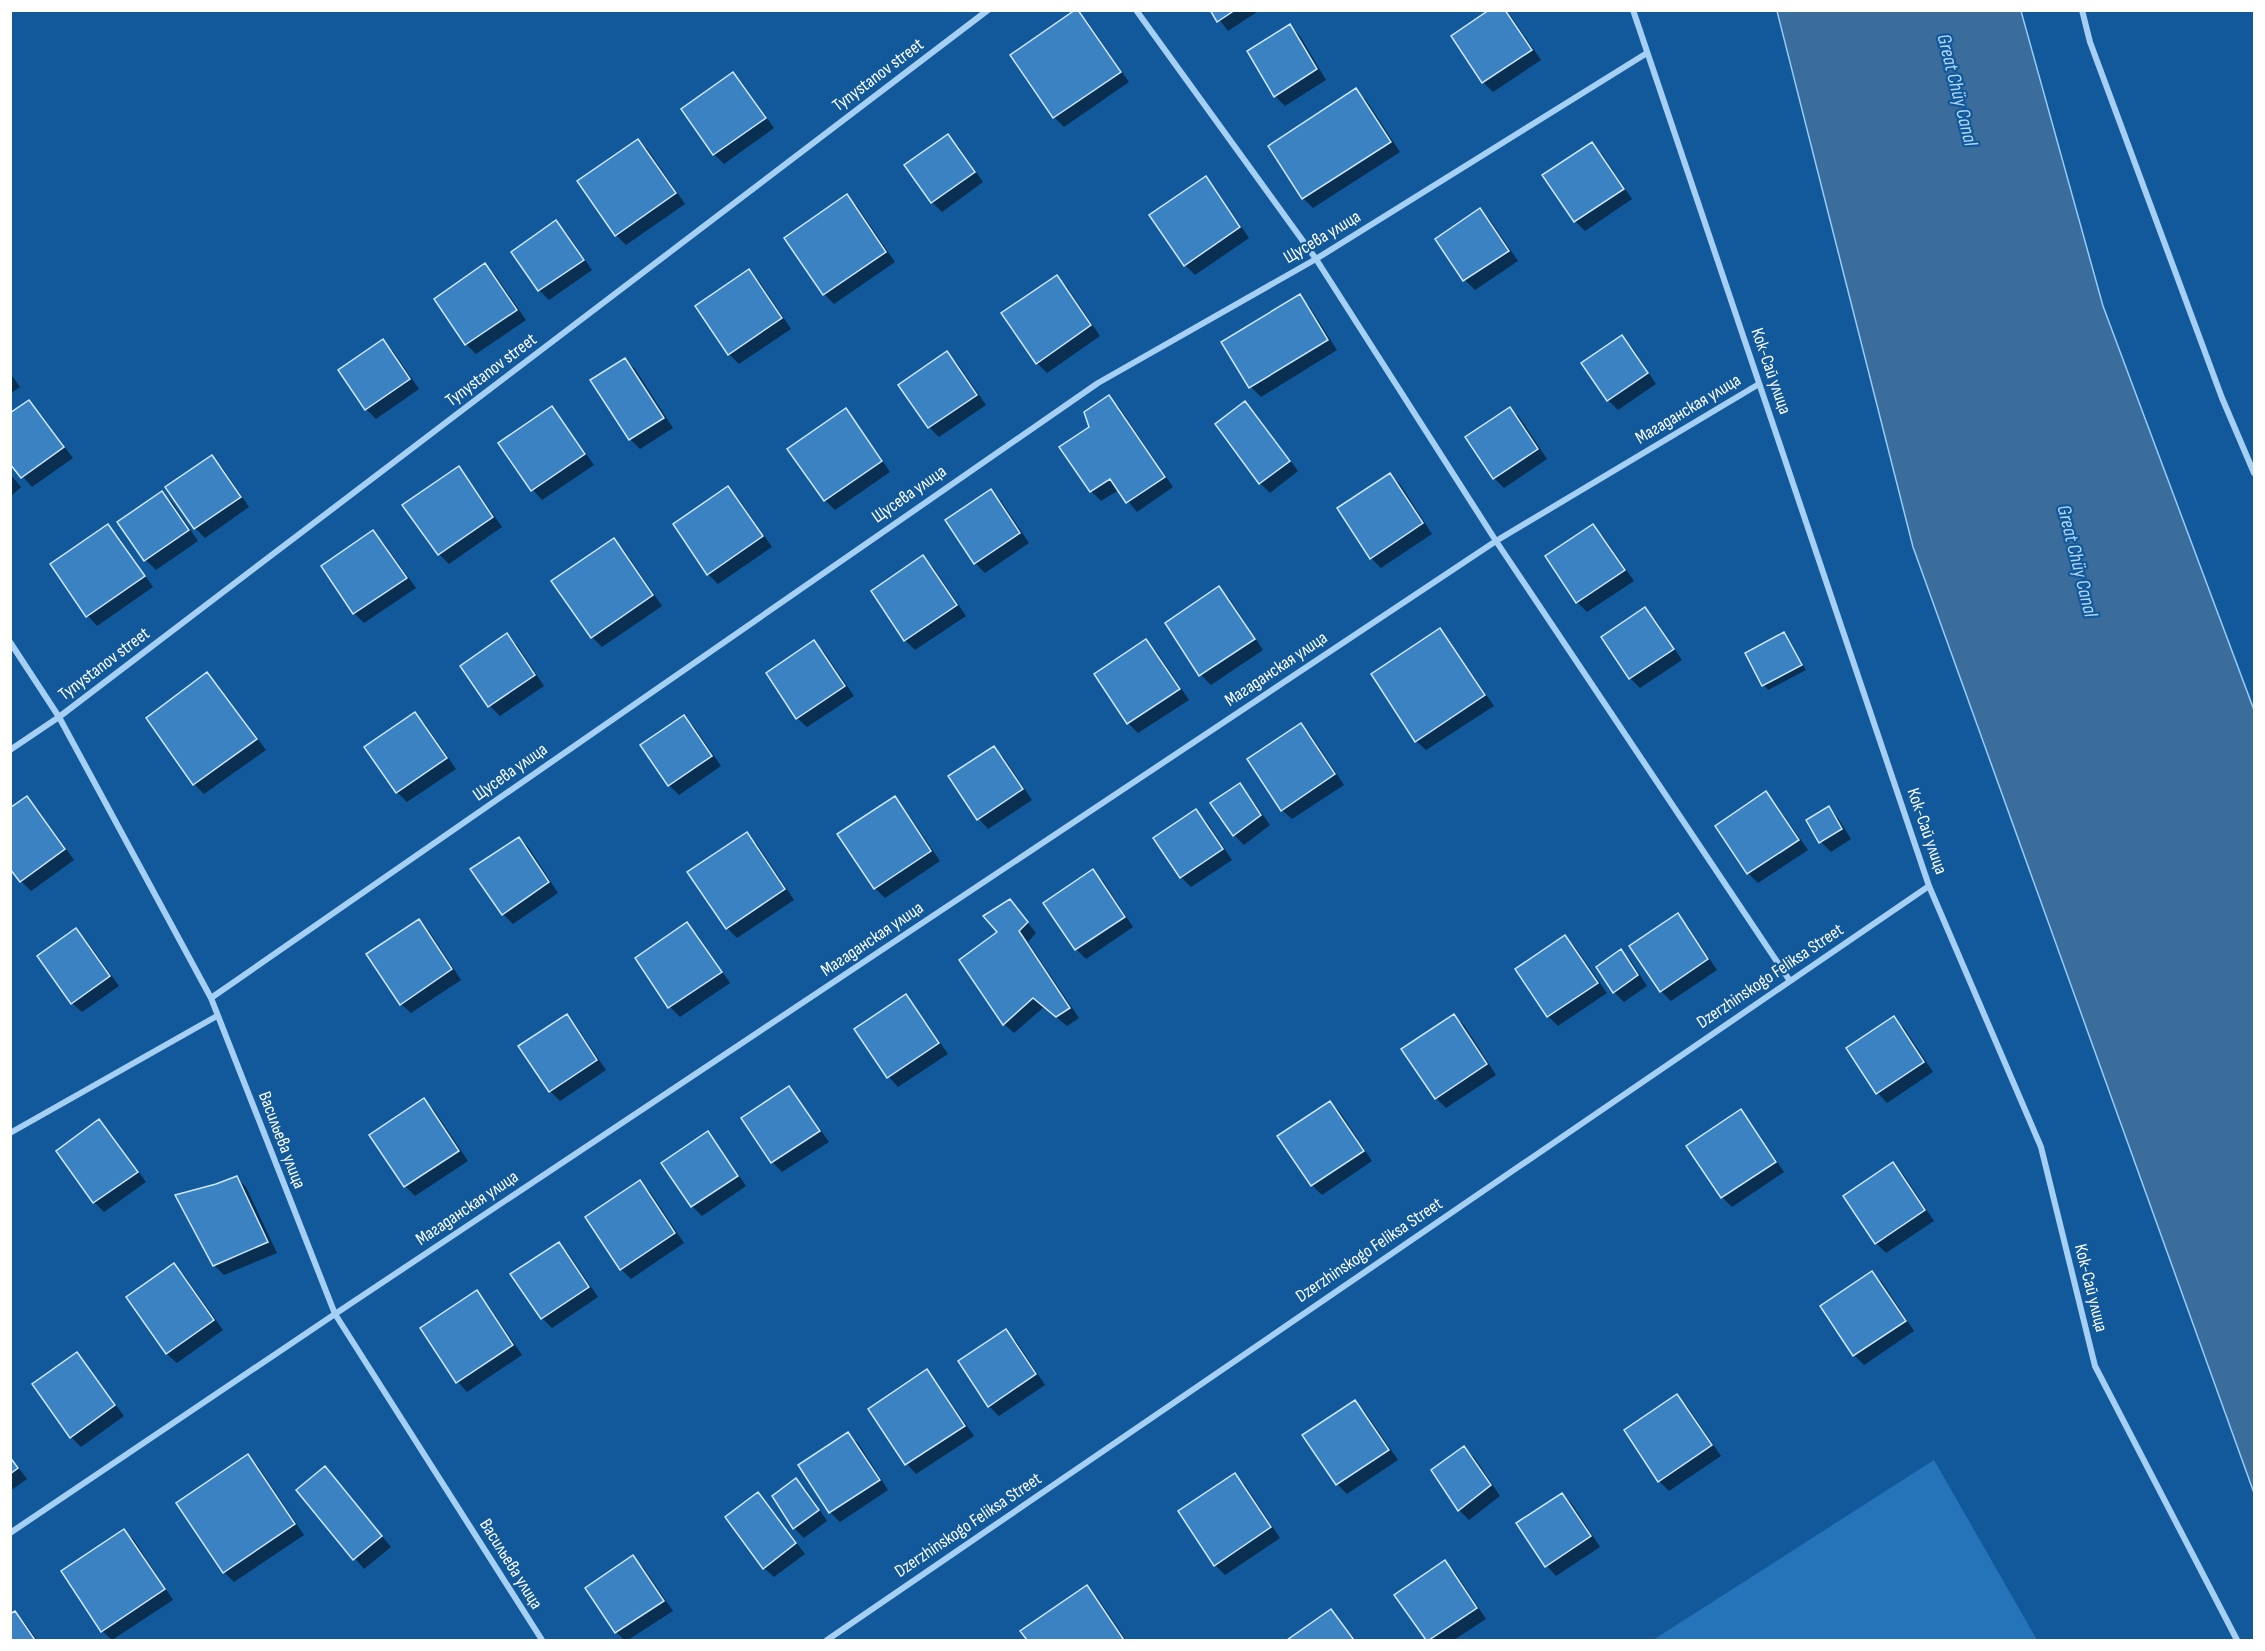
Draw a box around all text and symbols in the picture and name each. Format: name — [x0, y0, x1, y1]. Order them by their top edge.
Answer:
water label: Great Chüy Canal — [1931, 32, 1983, 150]
street label: Tynystanov street — [828, 34, 928, 116]
street label: Щусева улица — [1280, 206, 1364, 268]
street label: Кок-Сай улица — [1746, 325, 1796, 417]
street label: Tynystanov street — [441, 329, 541, 411]
street label: Магаданская улица — [1632, 369, 1744, 449]
street label: Щусева улица — [868, 461, 950, 527]
water label: Great Chüy Canal — [2051, 503, 2103, 621]
street label: Tynystanov street — [54, 623, 154, 705]
street label: Магаданская улица — [1221, 627, 1331, 711]
street label: Щусева улица — [469, 739, 551, 805]
street label: Кок-Сай улица — [1902, 785, 1952, 877]
street label: Магаданская улица — [817, 897, 927, 981]
street label: Dzerzhinskogo Feliksa Street — [1693, 919, 1848, 1033]
street label: Васильева улица — [254, 1088, 310, 1192]
street label: Магаданская улица — [412, 1166, 522, 1250]
street label: Dzerzhinskogo Feliksa Street — [1292, 1193, 1447, 1307]
street label: Кок-Сай улица — [2070, 1242, 2112, 1334]
street label: Dzerzhinskogo Feliksa Street — [891, 1468, 1046, 1582]
street label: Васильева улица — [475, 1515, 547, 1613]

